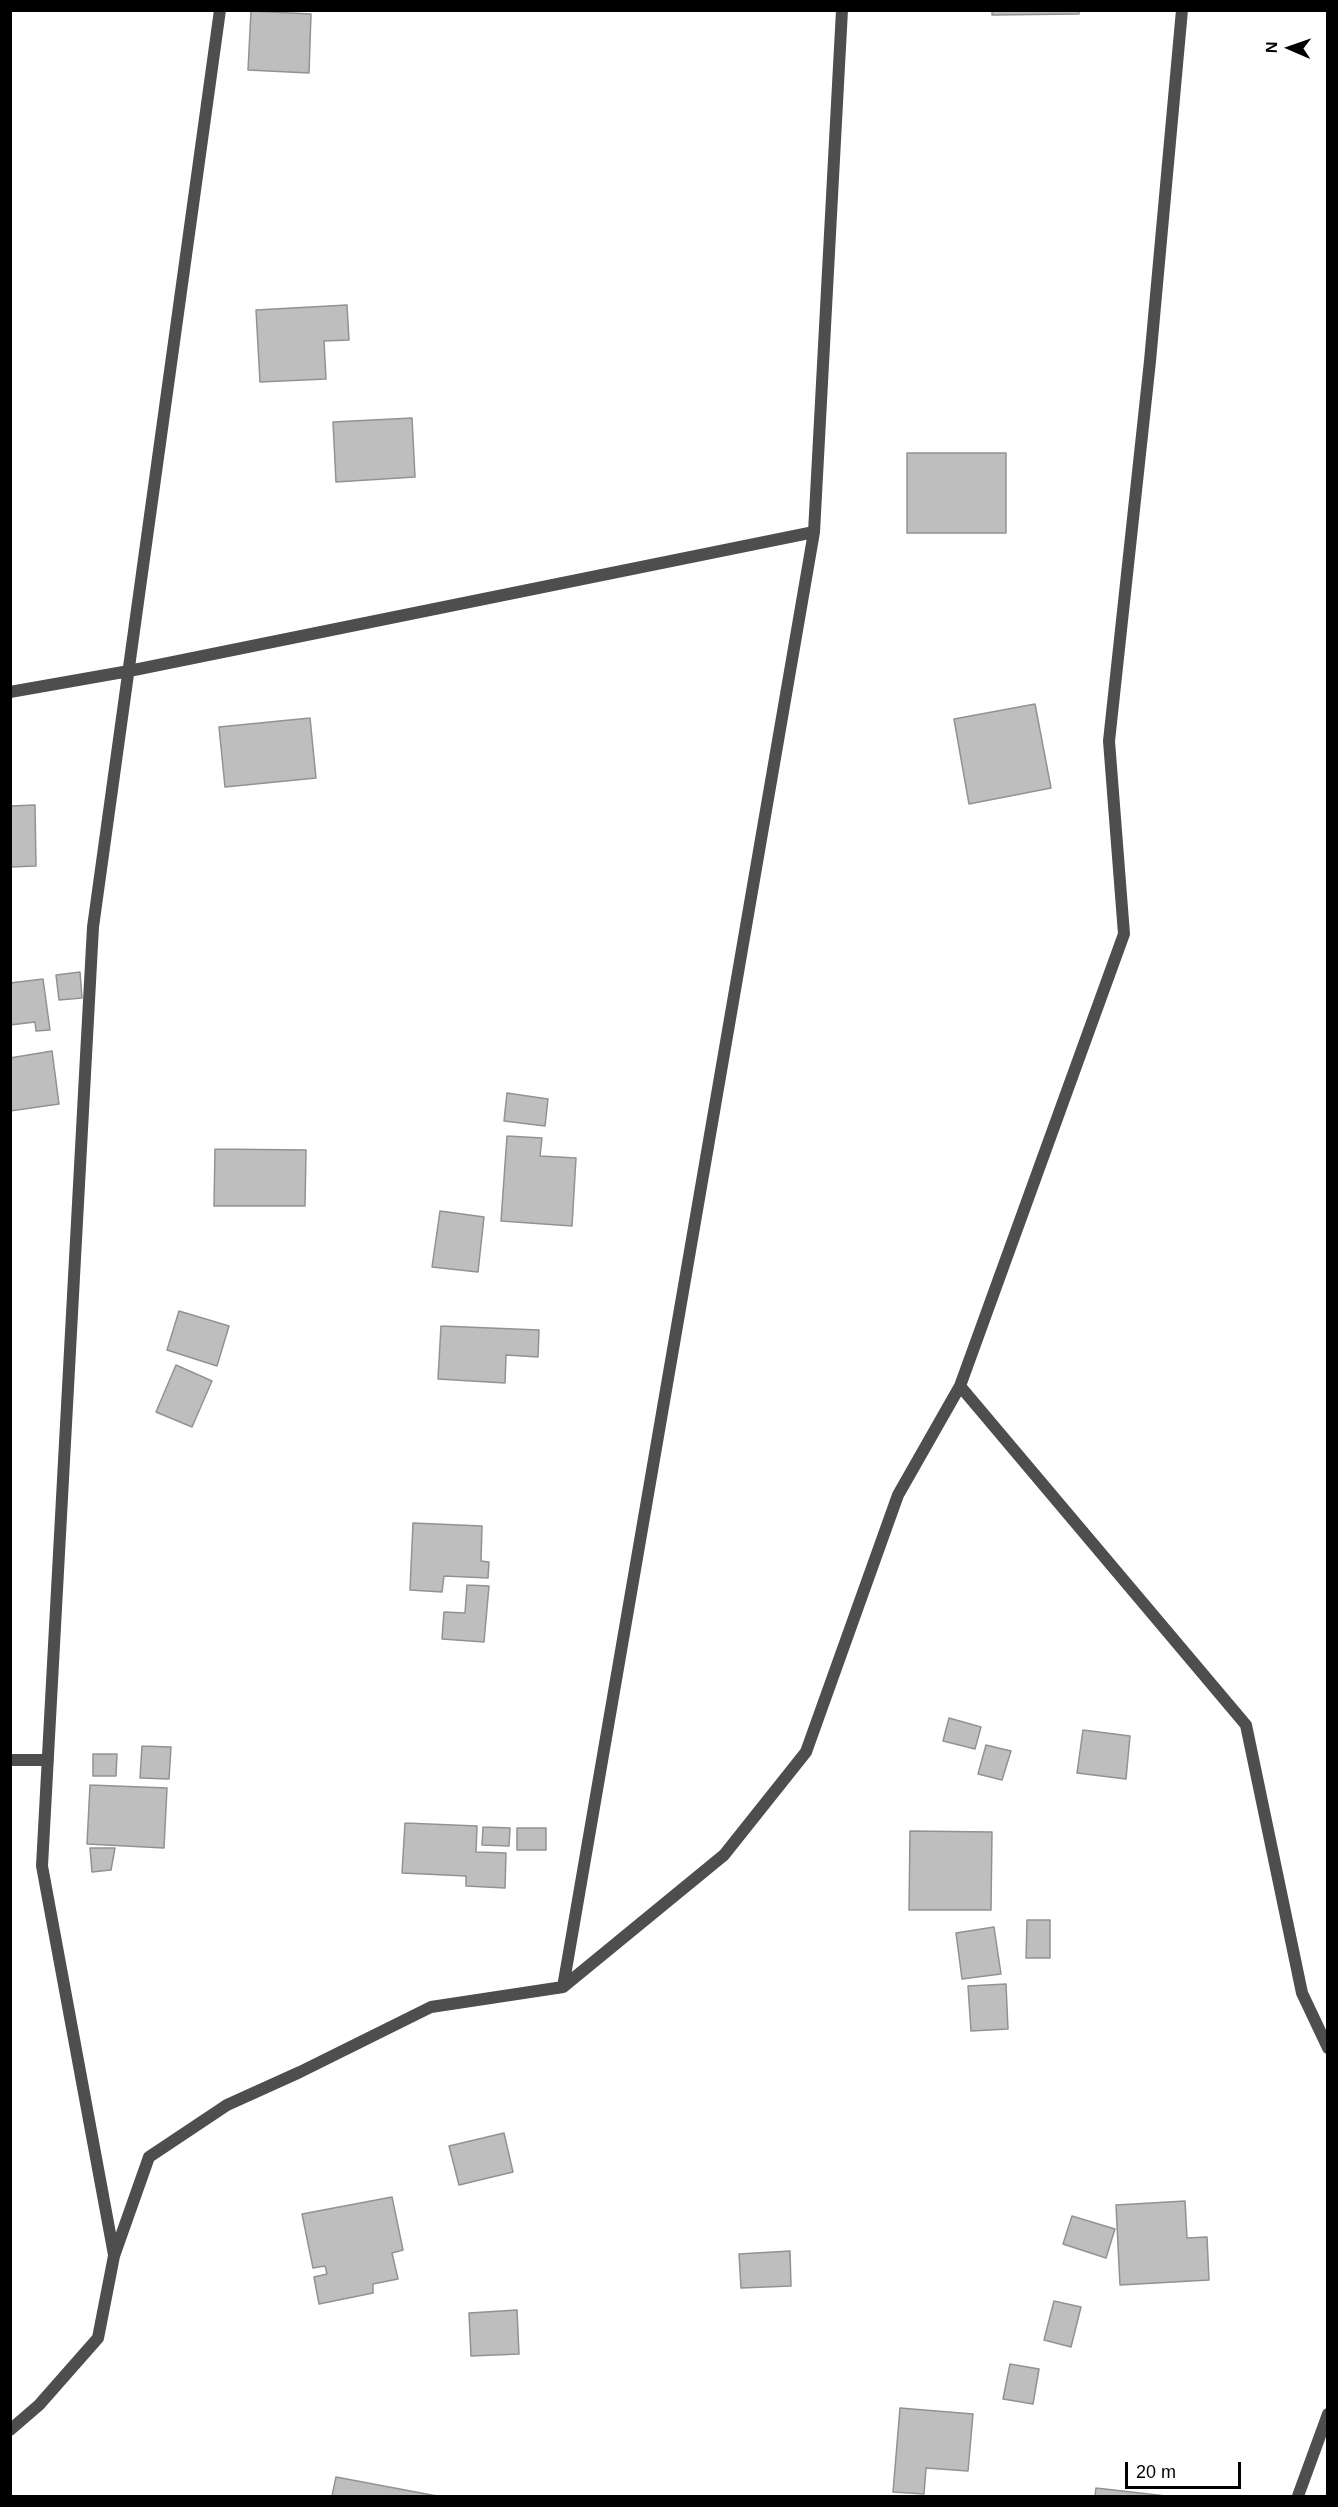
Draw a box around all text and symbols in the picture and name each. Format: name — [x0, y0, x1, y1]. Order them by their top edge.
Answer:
north arrow — [1260, 18, 1320, 78]
text: N — [1263, 41, 1280, 53]
scale bar — [1128, 2450, 1244, 2488]
text: 20 m — [1136, 2462, 1176, 2482]

